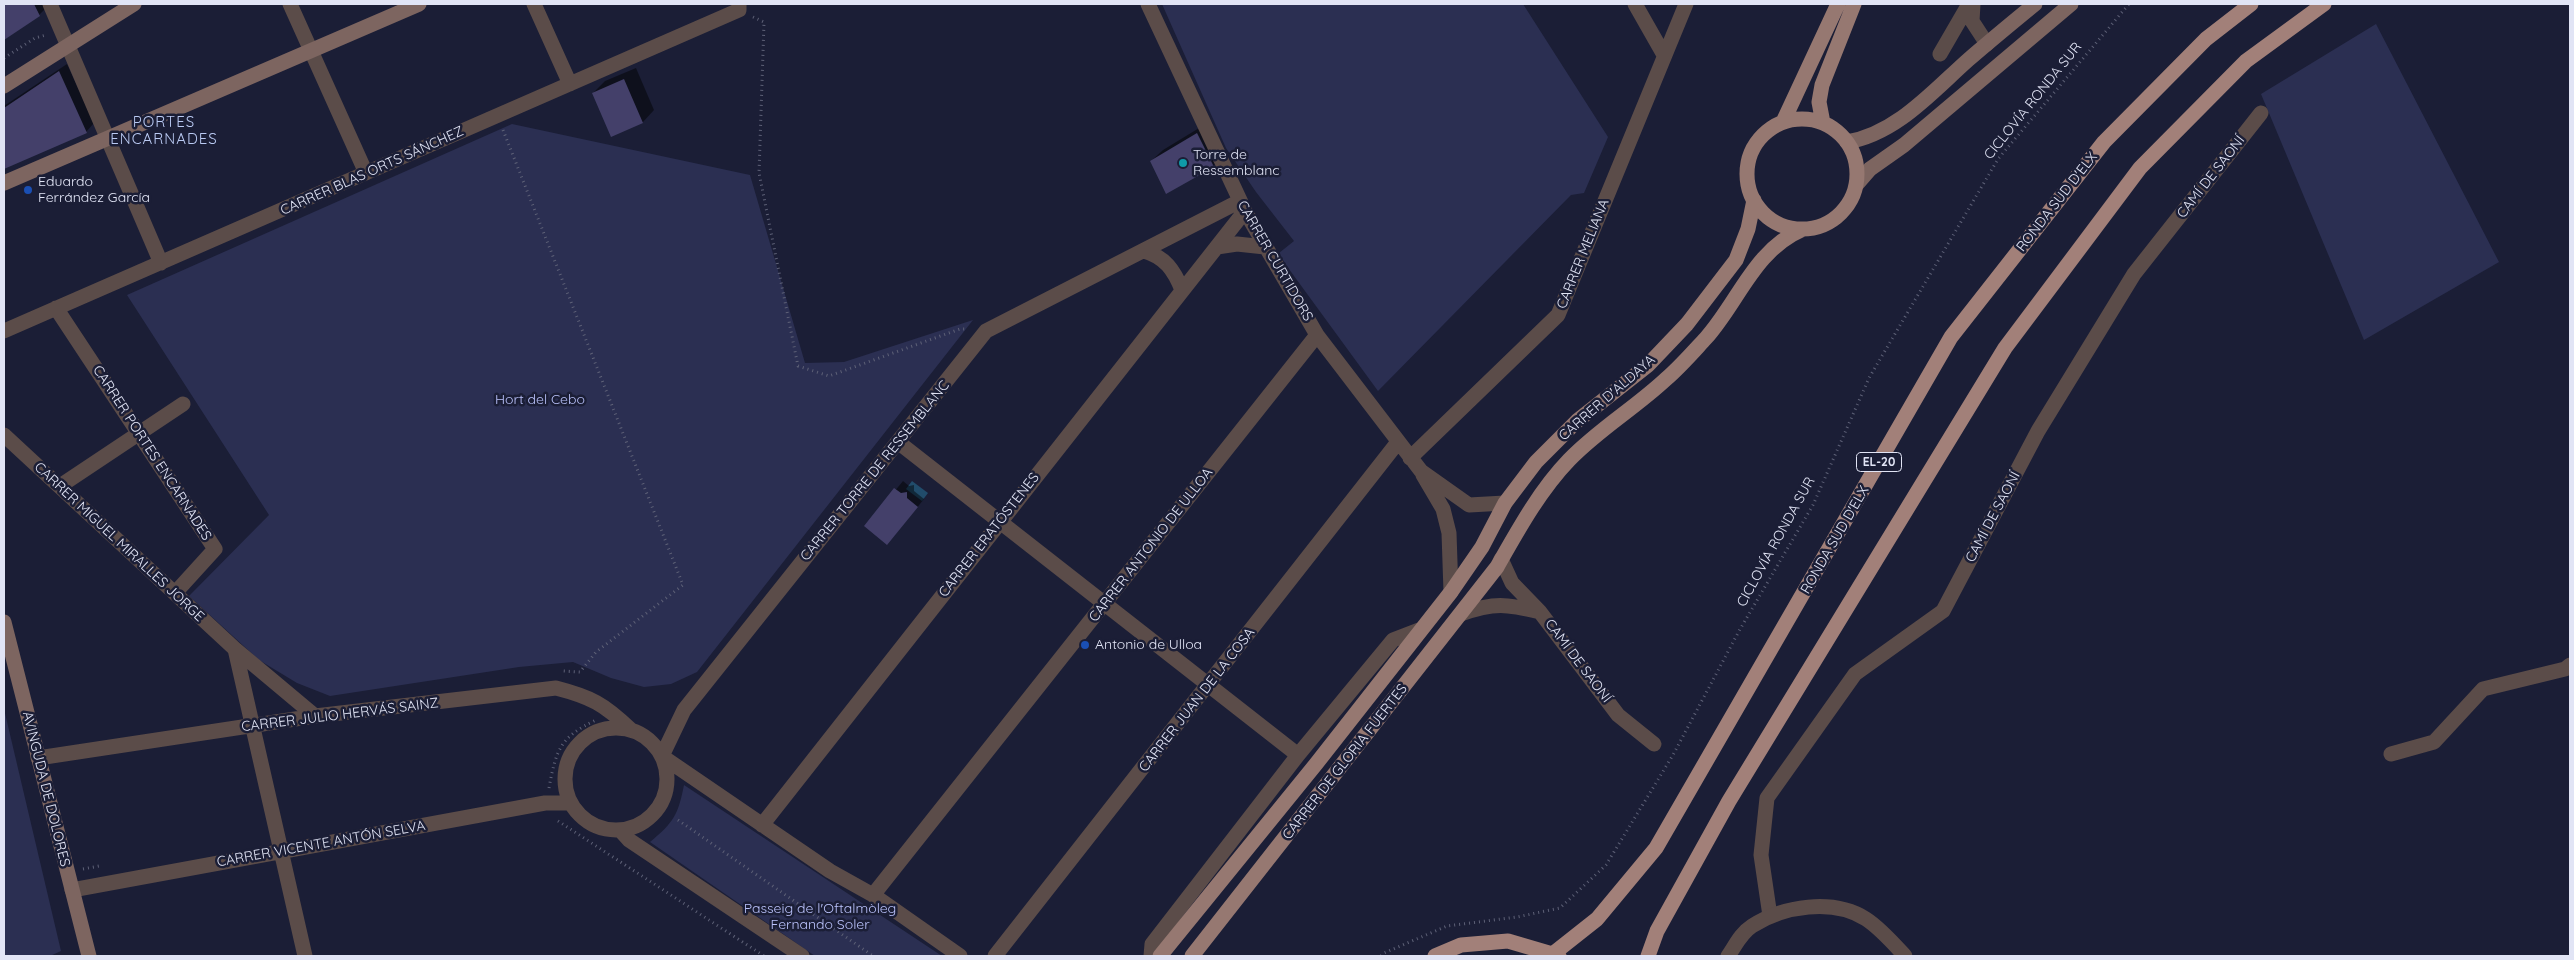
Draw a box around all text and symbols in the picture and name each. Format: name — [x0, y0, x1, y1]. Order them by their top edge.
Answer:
street label: CICLOVÍA RONDA SUR — [1981, 39, 2085, 163]
district label: PORTES ENCARNADES — [109, 113, 219, 148]
street label: CARRER BLAS ORTS SÁNCHEZ — [278, 123, 466, 219]
street label: CAMÍ DE SAONÍ — [2174, 132, 2248, 222]
place label: Torre de Ressemblanc — [1193, 147, 1280, 180]
street label: RONDA SUD D'ELX — [2013, 149, 2101, 255]
marker: Torre de Ressemblanc — [1177, 157, 1189, 169]
place label: Eduardo Ferrández García — [38, 174, 150, 206]
marker: Eduardo Ferrández García — [22, 184, 34, 196]
street label: CARRER MELIANA — [1553, 197, 1613, 311]
street label: CARRER CURTIDORS — [1234, 198, 1316, 324]
street label: CARRER D'ALDAYA — [1555, 352, 1659, 444]
street label: CARRER PORTES ENCARNADES — [89, 362, 215, 544]
street label: CARRER TORRE DE RESSEMBLANC — [797, 378, 953, 564]
park label: Hort del Cebo — [495, 392, 585, 408]
road number: EL-20 — [1856, 452, 1902, 472]
street label: CARRER MIGUEL MIRALLES JORGE — [31, 459, 207, 625]
street label: CARRER ANTONIO DE ULLOA — [1086, 465, 1216, 625]
street label: CARRER ERATÓSTENES — [935, 469, 1043, 601]
street label: CAMÍ DE SAONÍ — [1962, 469, 2024, 565]
street label: CICLOVÍA RONDA SUR — [1733, 474, 1819, 610]
street label: RONDA SUD D'ELX — [1797, 483, 1873, 597]
street label: CAMÍ DE SAONÍ — [1541, 616, 1615, 706]
street label: CARRER JUAN DE LA COSA — [1136, 625, 1258, 775]
place label: Antonio de Ulloa — [1095, 637, 1202, 653]
marker: Antonio de Ulloa — [1079, 639, 1091, 651]
street label: CARRER DE GLORIA FUERTES — [1279, 681, 1411, 843]
street label: CARRER JULIO HERVÁS SAINZ — [240, 695, 440, 735]
street label: AVINGUDA DE DOLORES — [19, 710, 73, 868]
street label: CARRER VICENTE ANTÓN SELVA — [215, 817, 427, 871]
park label: Passeig de l'Oftalmòleg Fernando Soler — [744, 901, 896, 934]

